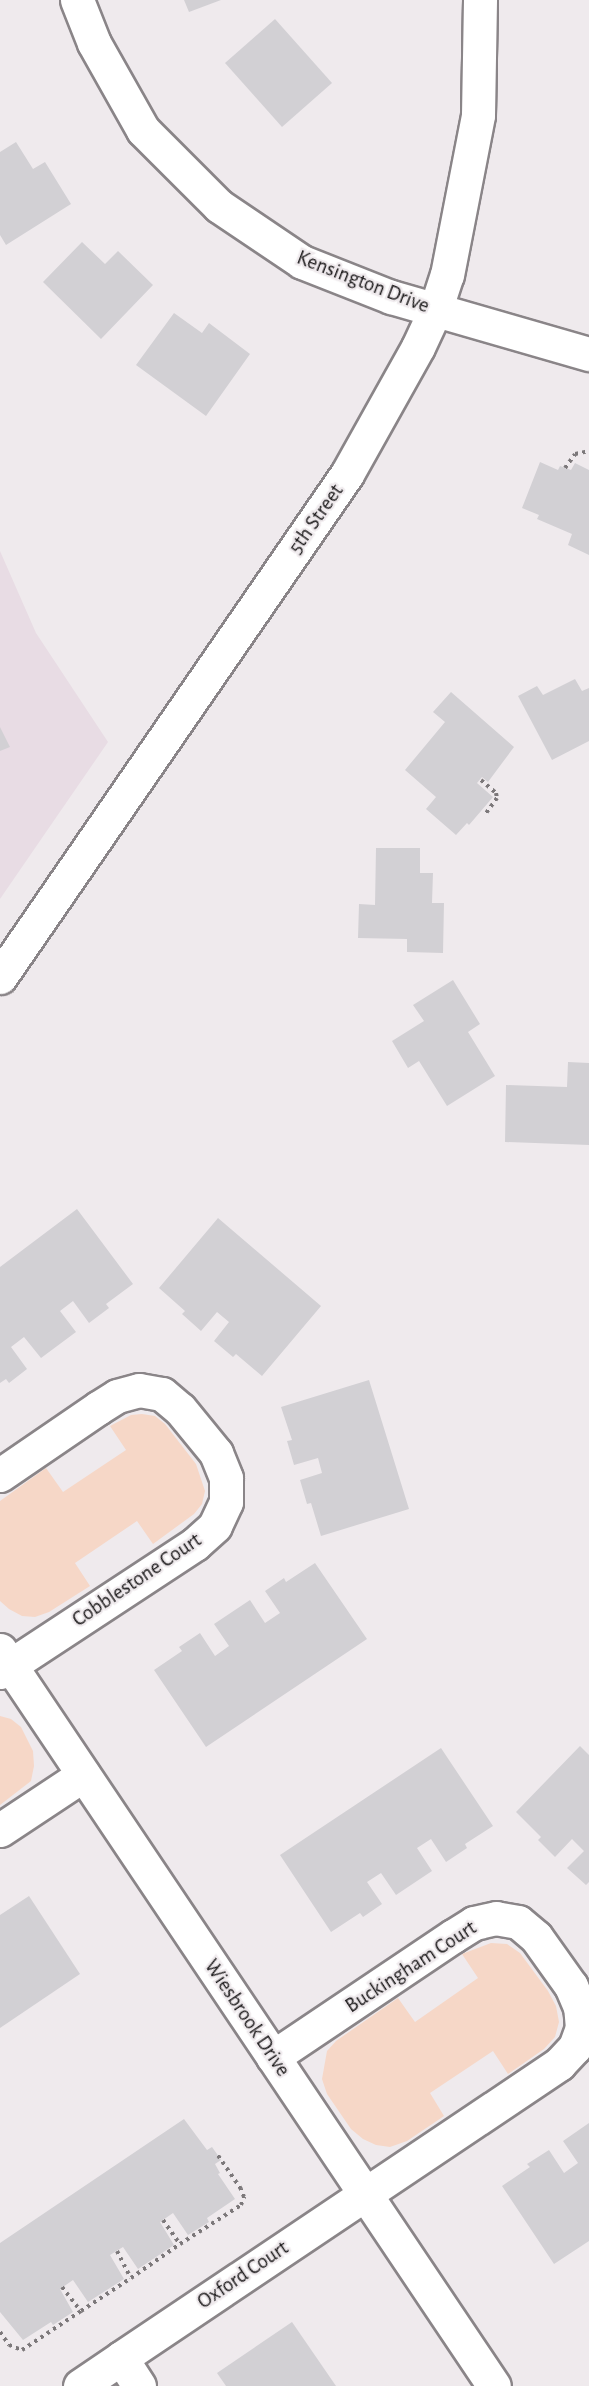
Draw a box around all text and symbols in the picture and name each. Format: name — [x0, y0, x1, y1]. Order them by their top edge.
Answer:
street label: Kensington Drive — [293, 245, 433, 319]
street label: 5th Street — [283, 479, 349, 559]
street label: Cobblestone Court — [68, 1528, 206, 1632]
street label: Buckingham Court — [341, 1915, 481, 2019]
street label: Wiesbrook Drive — [199, 1955, 295, 2081]
street label: Oxford Court — [193, 2235, 293, 2315]

